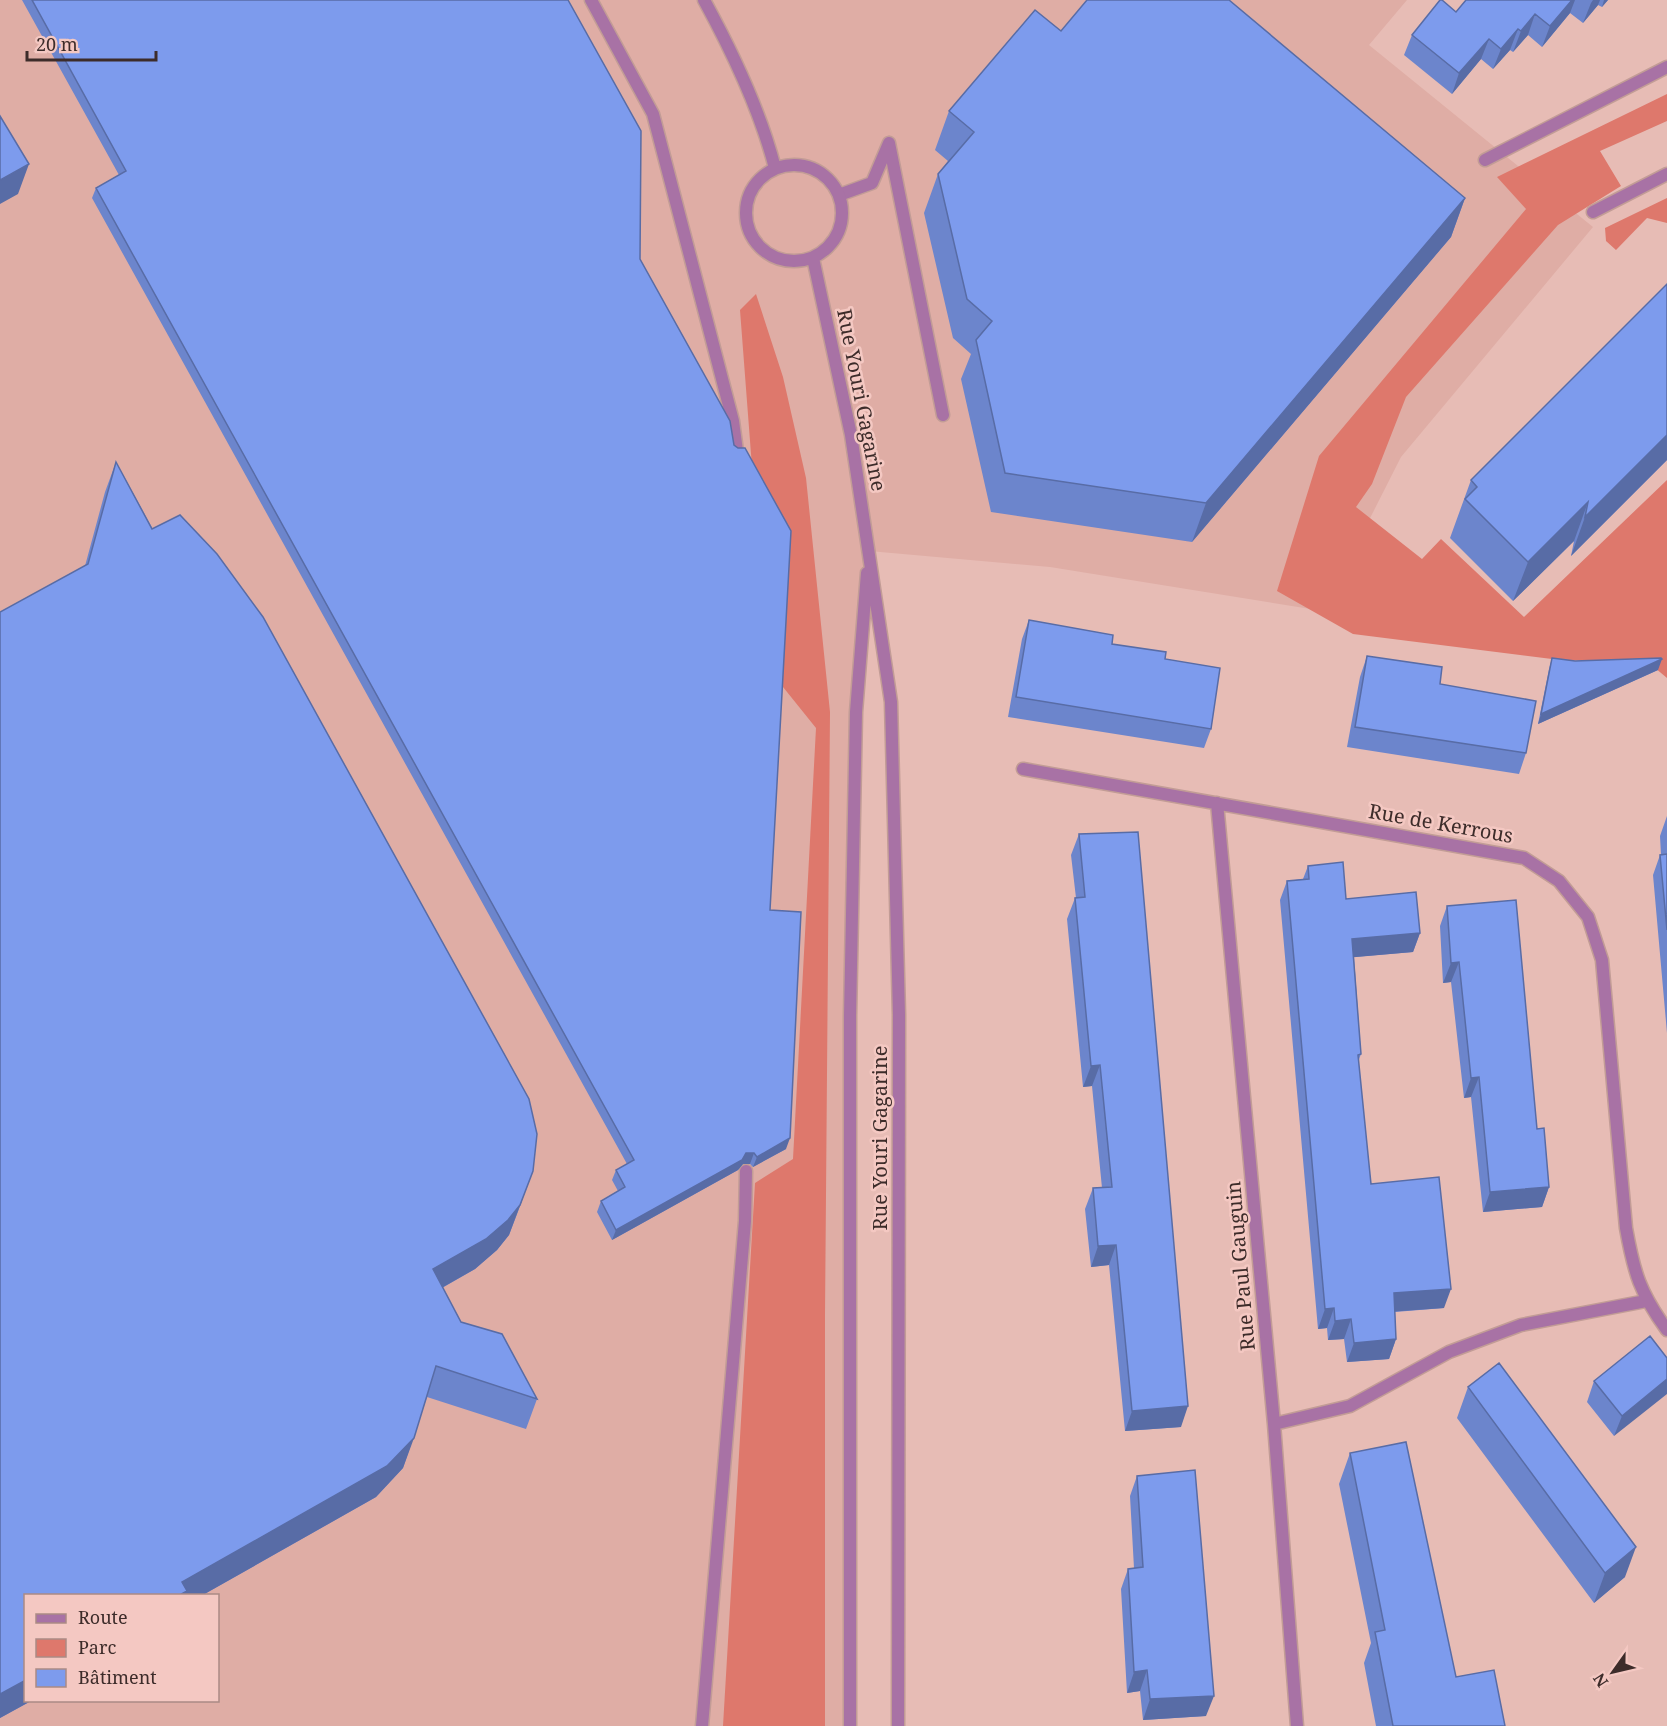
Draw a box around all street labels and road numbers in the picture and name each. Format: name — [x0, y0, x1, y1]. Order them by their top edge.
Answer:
street label: Rue Youri Gagarine — [831, 307, 893, 493]
street label: Rue de Kerrous — [1367, 797, 1515, 849]
street label: Rue Youri Gagarine — [866, 1045, 893, 1231]
street label: Rue Paul Gauguin — [1219, 1180, 1261, 1352]

